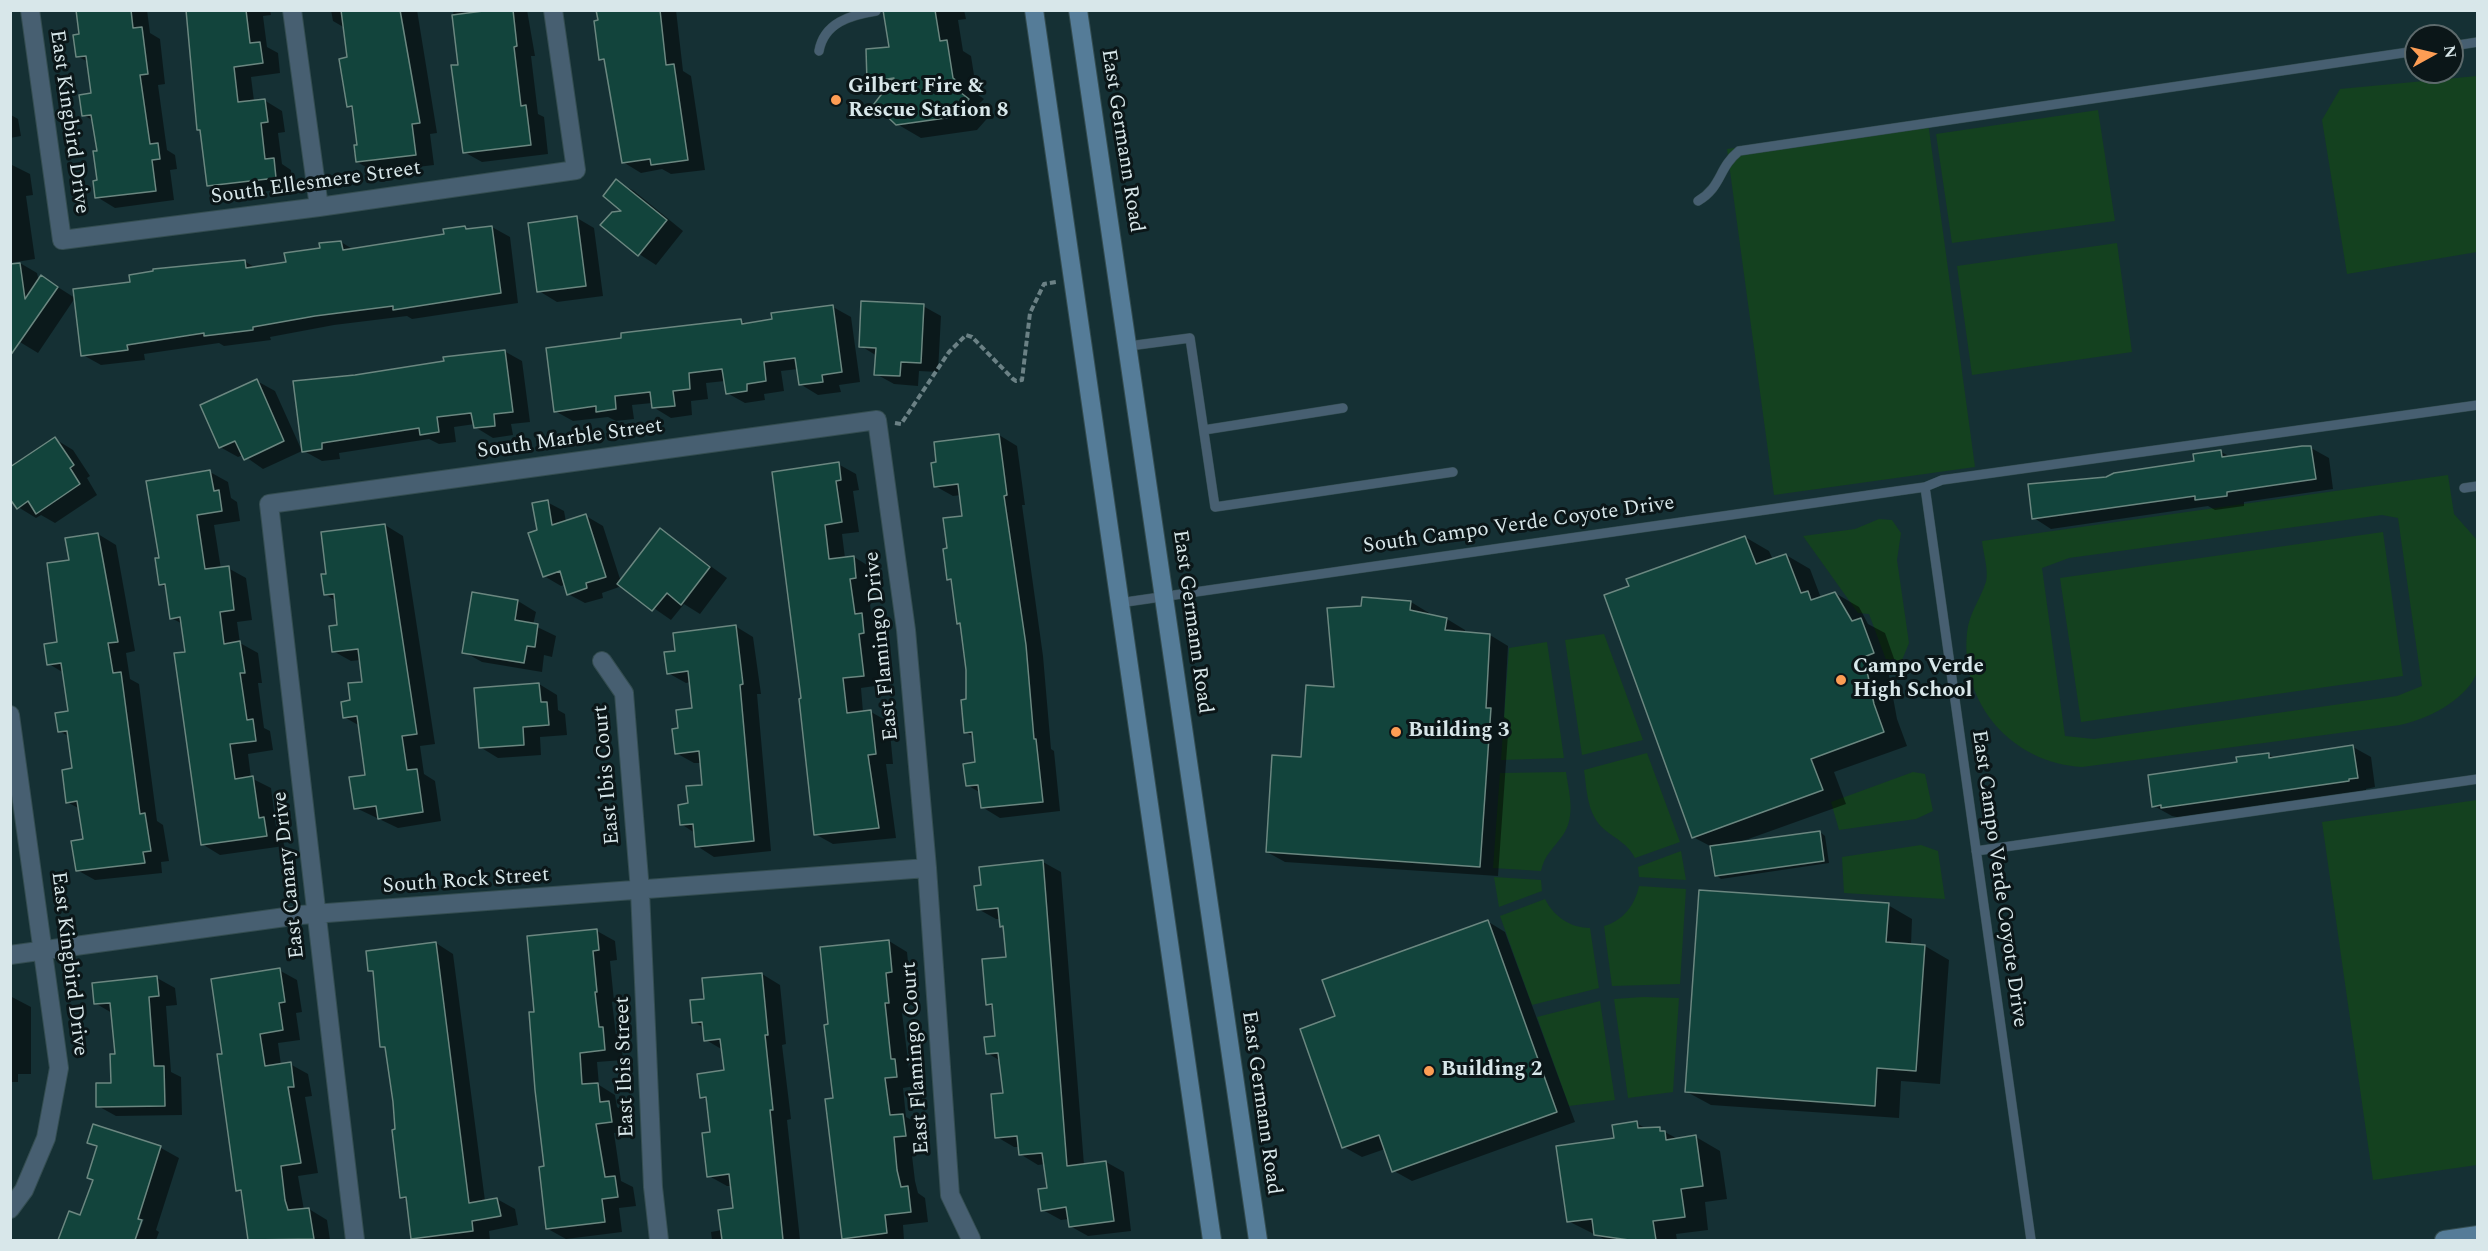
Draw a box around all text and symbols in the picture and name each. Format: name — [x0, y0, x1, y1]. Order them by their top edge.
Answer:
north arrow — [2404, 24, 2464, 84]
street label: East Kingbird Drive — [43, 28, 93, 216]
text: N — [2437, 44, 2463, 60]
street label: East Germann Road — [1094, 47, 1148, 235]
place label: Gilbert Fire & Rescue Station 8 — [848, 75, 1009, 125]
marker: Gilbert Fire & Rescue Station 8 — [829, 93, 843, 107]
street label: South Ellesmere Street — [209, 157, 423, 211]
street label: South Marble Street — [476, 415, 664, 465]
street label: South Campo Verde Coyote Drive — [1362, 492, 1676, 560]
street label: East Germann Road — [1166, 528, 1216, 716]
street label: East Flamingo Drive — [861, 550, 905, 742]
place label: Campo Verde High School — [1853, 655, 1984, 705]
marker: Campo Verde High School — [1834, 673, 1848, 687]
street label: East Ibis Court — [589, 704, 627, 846]
place label: Building 3 — [1408, 719, 1510, 745]
marker: Building 3 — [1389, 725, 1403, 739]
street label: East Campo Verde Coyote Drive — [1965, 729, 2031, 1029]
street label: East Canary Drive — [269, 790, 311, 960]
street label: South Rock Street — [382, 864, 550, 900]
street label: East Kingbird Drive — [44, 870, 92, 1058]
street label: East Flamingo Court — [898, 961, 936, 1155]
street label: East Ibis Street — [611, 996, 641, 1138]
street label: East Germann Road — [1235, 1009, 1285, 1197]
place label: Building 2 — [1441, 1058, 1543, 1084]
marker: Building 2 — [1422, 1064, 1436, 1078]

